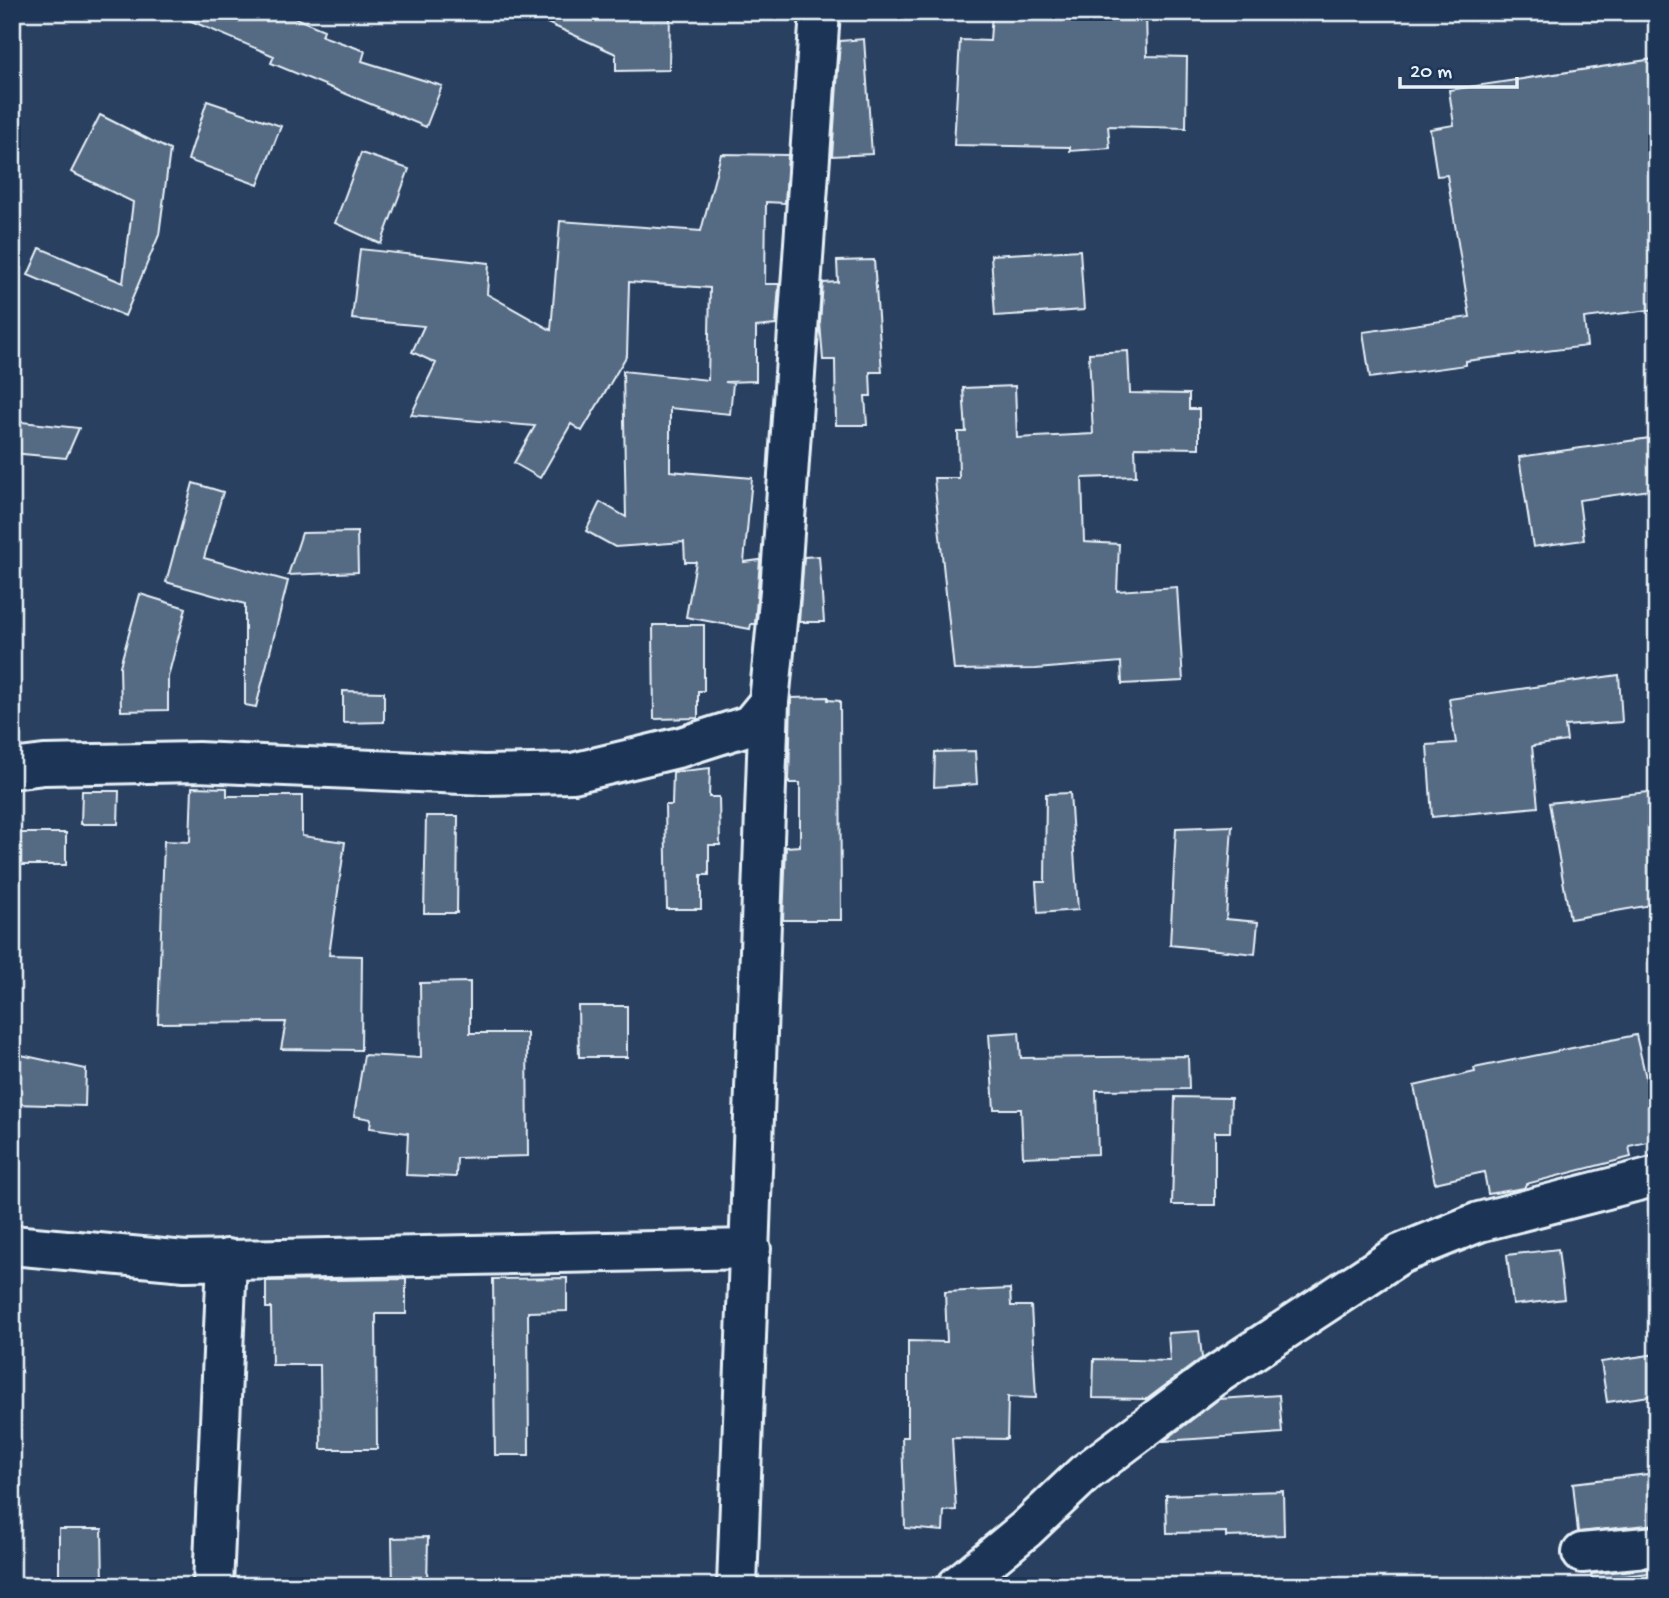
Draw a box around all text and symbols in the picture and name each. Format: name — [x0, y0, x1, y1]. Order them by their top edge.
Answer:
scale bar — [1400, 46, 1517, 90]
text: 20 m — [1410, 61, 1452, 86]

